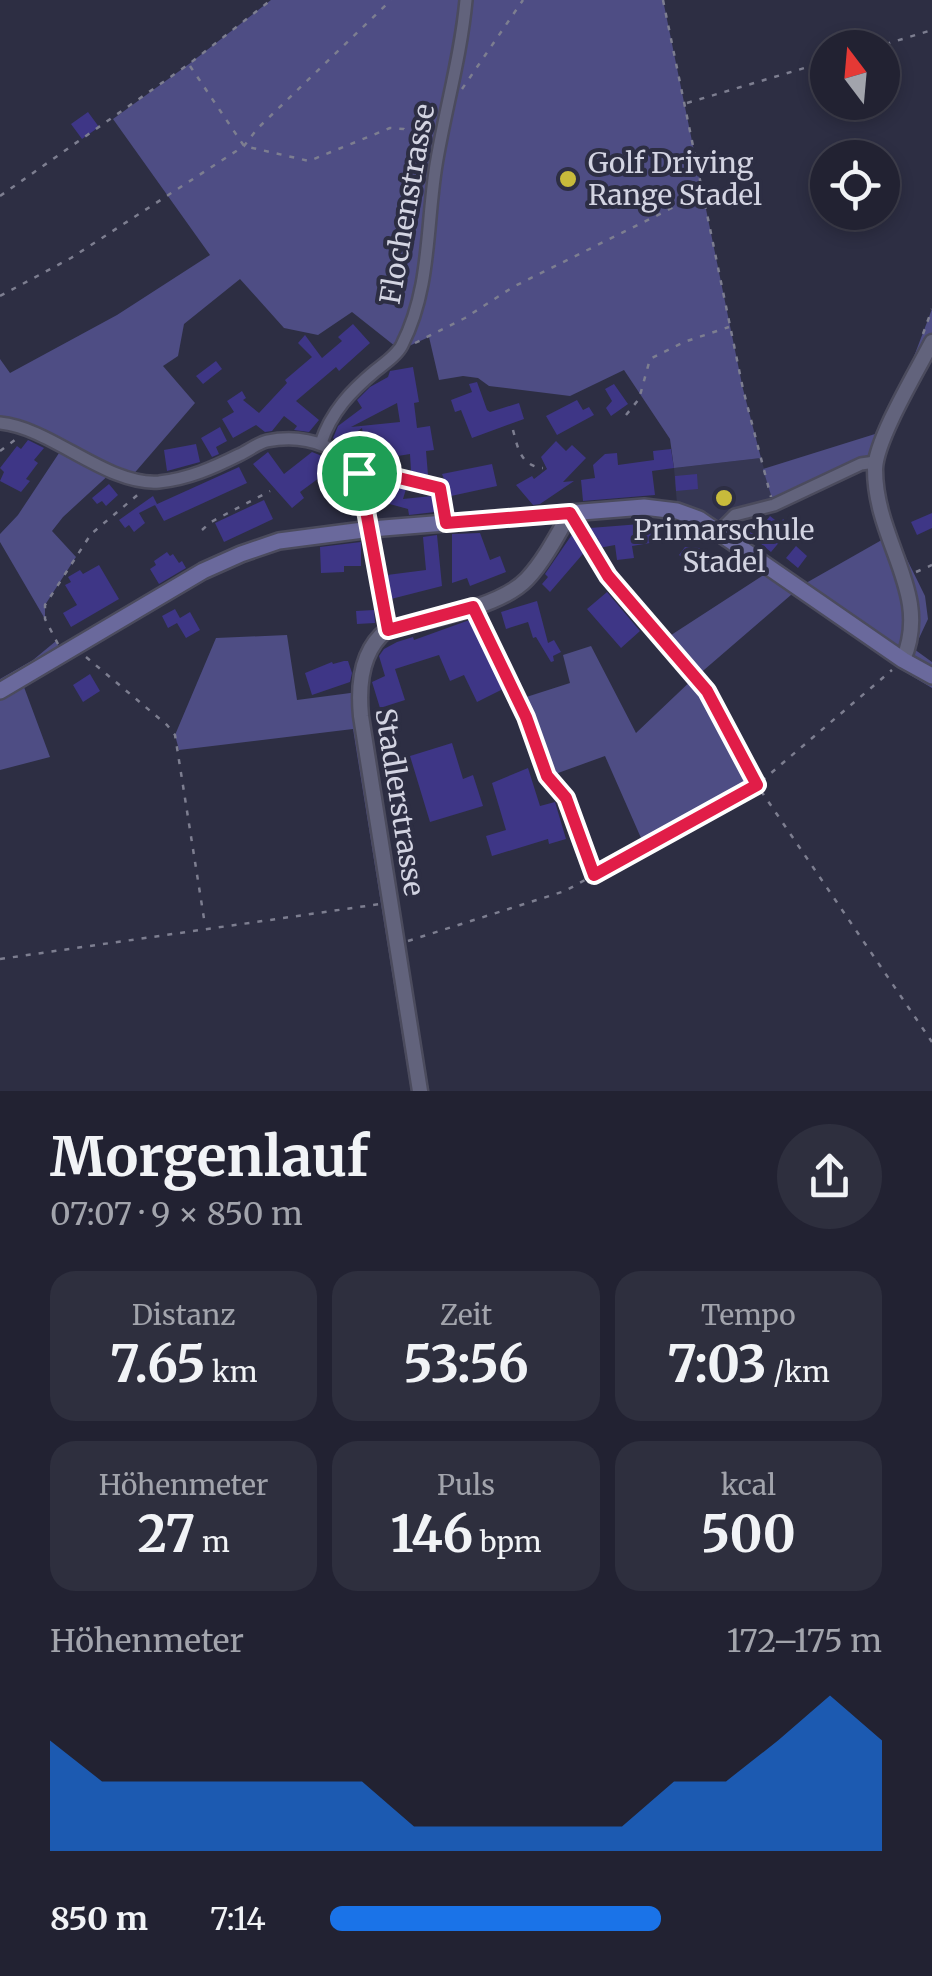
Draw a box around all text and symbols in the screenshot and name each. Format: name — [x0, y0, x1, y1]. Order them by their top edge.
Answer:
north arrow — [810, 30, 900, 120]
map controls — [810, 30, 900, 230]
street label: Flochenstrasse — [372, 101, 442, 307]
button: locate — [810, 140, 900, 230]
place label: Golf Driving Range Stadel — [588, 145, 762, 213]
marker: Golf Driving Range Stadel — [557, 168, 579, 190]
pin — [317, 431, 402, 516]
icon: arrive — [332, 446, 387, 501]
marker: Primarschule Stadel — [713, 487, 735, 509]
place label: Primarschule Stadel — [634, 512, 814, 580]
street label: Stadlerstrasse — [367, 706, 433, 898]
text: Morgenlauf — [50, 1122, 368, 1191]
button: share — [777, 1124, 882, 1229]
text: 07:07 · 9 × 850 m — [50, 1194, 303, 1234]
text: Distanz — [132, 1297, 236, 1333]
text: Zeit — [440, 1297, 492, 1333]
text: Tempo — [701, 1297, 796, 1333]
text: 7.65 — [110, 1333, 205, 1396]
text: 53:56 — [403, 1333, 529, 1396]
text: 7:03 — [667, 1333, 767, 1396]
text: km — [205, 1354, 258, 1390]
text: /km — [767, 1354, 830, 1390]
text: Höhenmeter — [99, 1467, 268, 1503]
text: Puls — [437, 1467, 495, 1503]
text: kcal — [721, 1467, 776, 1503]
text: 27 — [138, 1503, 195, 1566]
text: 146 — [390, 1503, 473, 1566]
text: 500 — [701, 1503, 796, 1566]
text: m — [195, 1524, 230, 1560]
text: bpm — [473, 1524, 542, 1560]
text: Höhenmeter — [50, 1621, 244, 1661]
text: 172–175 m — [727, 1621, 882, 1661]
text: 850 m — [50, 1899, 148, 1939]
text: 7:14 — [210, 1899, 266, 1939]

